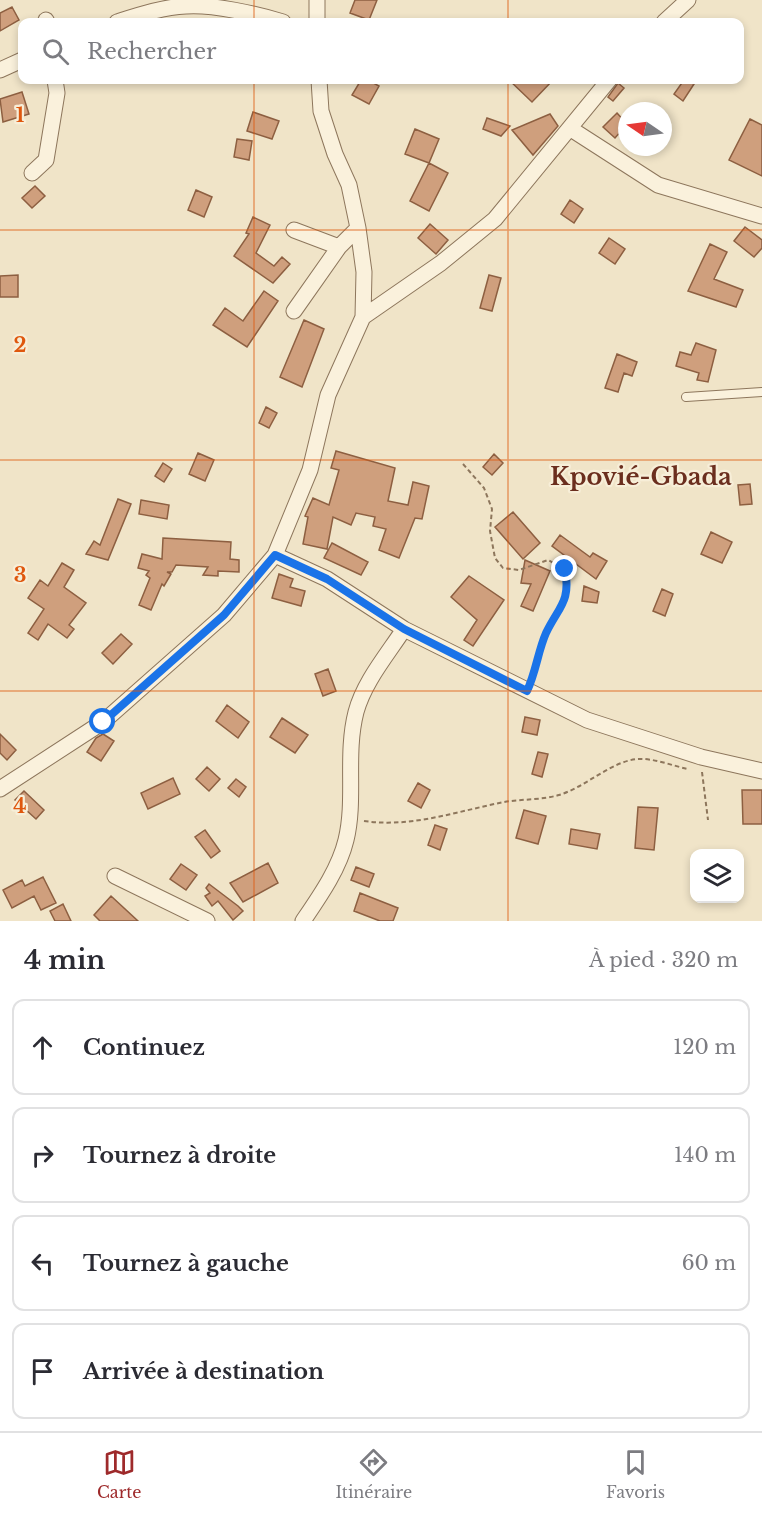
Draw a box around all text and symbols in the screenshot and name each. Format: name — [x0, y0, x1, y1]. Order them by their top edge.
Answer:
search box — [18, 18, 744, 84]
icon: search — [39, 35, 72, 68]
text: Rechercher — [87, 38, 217, 65]
north arrow — [618, 102, 672, 156]
text: 1 — [16, 103, 25, 127]
text: 2 — [13, 333, 27, 357]
district label: Kpovié-Gbada — [550, 462, 732, 491]
route end — [551, 555, 577, 581]
text: 3 — [14, 563, 26, 587]
route start — [89, 708, 115, 734]
text: 4 — [13, 794, 27, 818]
map controls — [690, 849, 744, 903]
button: layers — [690, 849, 744, 903]
text: 4 min — [24, 944, 105, 976]
text: À pied · 320 m — [589, 948, 738, 972]
icon: ahead — [26, 1031, 59, 1064]
text: Continuez — [83, 1034, 205, 1061]
text: 120 m — [673, 1035, 736, 1059]
icon: right — [26, 1139, 59, 1172]
text: Tournez à droite — [83, 1142, 276, 1169]
text: 140 m — [674, 1143, 736, 1167]
icon: left — [26, 1247, 59, 1280]
text: Tournez à gauche — [83, 1250, 289, 1277]
text: 60 m — [682, 1251, 736, 1275]
icon: arrive — [26, 1355, 59, 1388]
text: Arrivée à destination — [83, 1358, 324, 1385]
tab: Carte — [97, 1446, 142, 1502]
tab: Itinéraire — [335, 1446, 412, 1502]
tab: Favoris — [606, 1446, 665, 1502]

